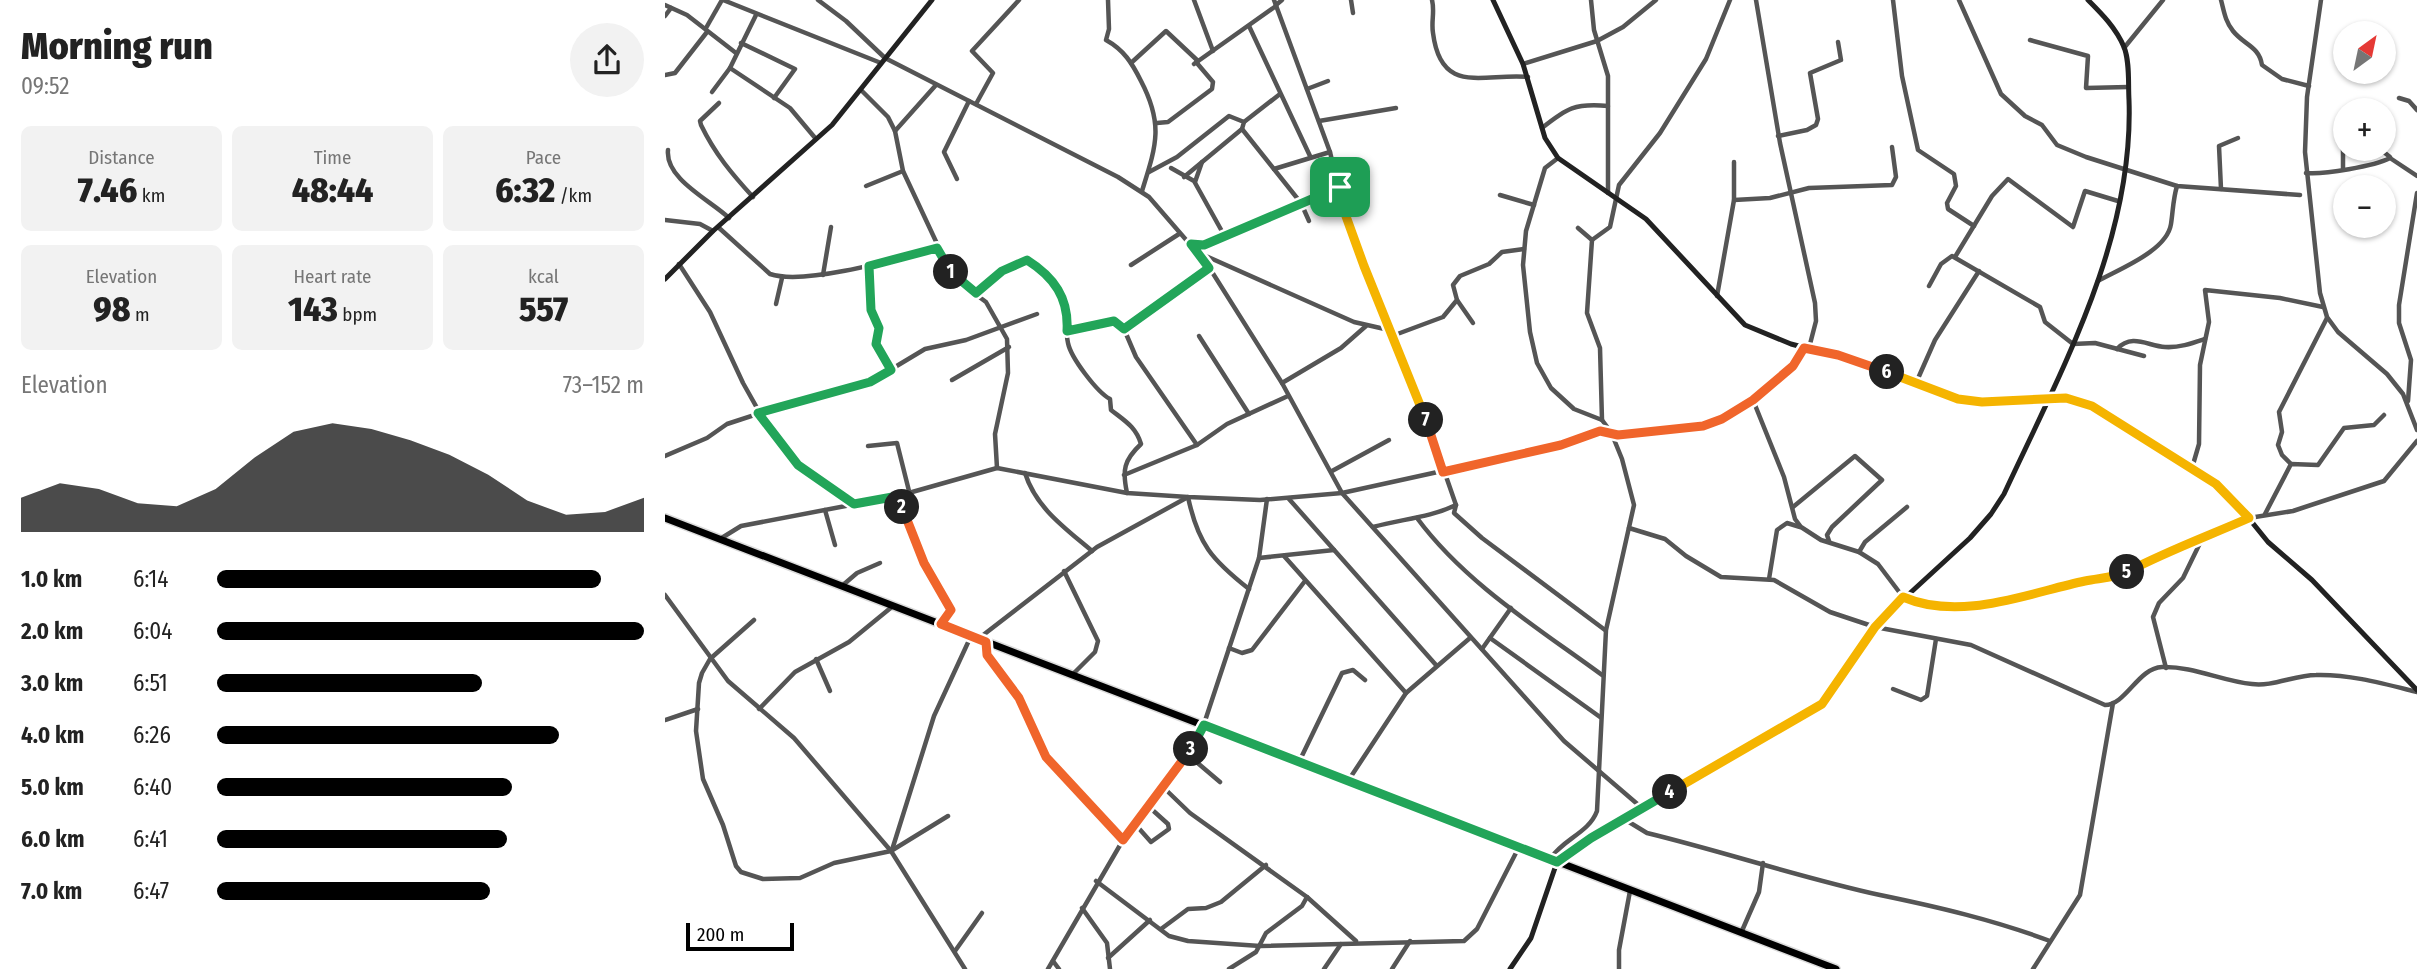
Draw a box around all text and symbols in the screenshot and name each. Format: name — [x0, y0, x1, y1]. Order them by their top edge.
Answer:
north arrow — [2333, 21, 2396, 84]
map controls — [2333, 21, 2396, 238]
text: Morning run — [21, 23, 213, 69]
button: share — [570, 23, 644, 97]
text: 09:52 — [21, 72, 69, 100]
button: + — [2333, 98, 2396, 161]
text: Distance — [88, 146, 155, 169]
text: Time — [314, 146, 351, 169]
text: Pace — [526, 146, 561, 169]
pin — [1310, 157, 1370, 217]
icon: arrive — [1321, 168, 1359, 206]
text: 7.46 — [78, 169, 137, 211]
text: 48:44 — [292, 169, 373, 211]
text: 6:32 — [495, 169, 555, 211]
button: − — [2333, 175, 2396, 238]
text: km — [137, 184, 165, 207]
text: /km — [555, 184, 592, 207]
pin: 1 — [933, 254, 969, 290]
text: 1 — [946, 260, 955, 283]
text: Elevation — [86, 265, 157, 288]
text: Heart rate — [293, 265, 372, 288]
text: kcal — [528, 265, 559, 288]
text: 98 — [93, 288, 131, 330]
text: 143 — [288, 288, 338, 330]
text: 557 — [519, 288, 568, 330]
text: m — [131, 303, 150, 326]
text: bpm — [338, 303, 377, 326]
pin: 6 — [1869, 354, 1905, 390]
text: 6 — [1882, 360, 1891, 383]
text: Elevation — [21, 371, 108, 399]
text: 73–152 m — [563, 371, 644, 399]
pin: 7 — [1409, 402, 1443, 438]
text: 7 — [1421, 408, 1430, 431]
pin: 2 — [884, 490, 919, 524]
text: 2 — [897, 495, 906, 518]
pin: 5 — [2109, 554, 2145, 590]
text: 5 — [2122, 560, 2131, 583]
text: 1.0 km — [21, 565, 82, 593]
text: 6:14 — [133, 565, 168, 593]
text: 2.0 km — [21, 617, 83, 645]
text: 6:04 — [133, 617, 172, 645]
text: 3.0 km — [21, 669, 83, 697]
text: 6:51 — [133, 669, 168, 697]
text: 4.0 km — [21, 721, 84, 749]
text: 6:26 — [133, 721, 171, 749]
pin: 3 — [1173, 732, 1209, 766]
text: 3 — [1186, 737, 1195, 760]
text: 5.0 km — [21, 773, 84, 801]
text: 6:40 — [133, 773, 172, 801]
pin: 4 — [1653, 774, 1688, 810]
text: 4 — [1665, 780, 1674, 803]
text: 6.0 km — [21, 825, 85, 853]
text: 6:41 — [133, 825, 168, 853]
text: 7.0 km — [21, 877, 82, 905]
text: 6:47 — [133, 877, 169, 905]
scale bar — [686, 920, 795, 952]
text: 200 m — [697, 923, 744, 946]

